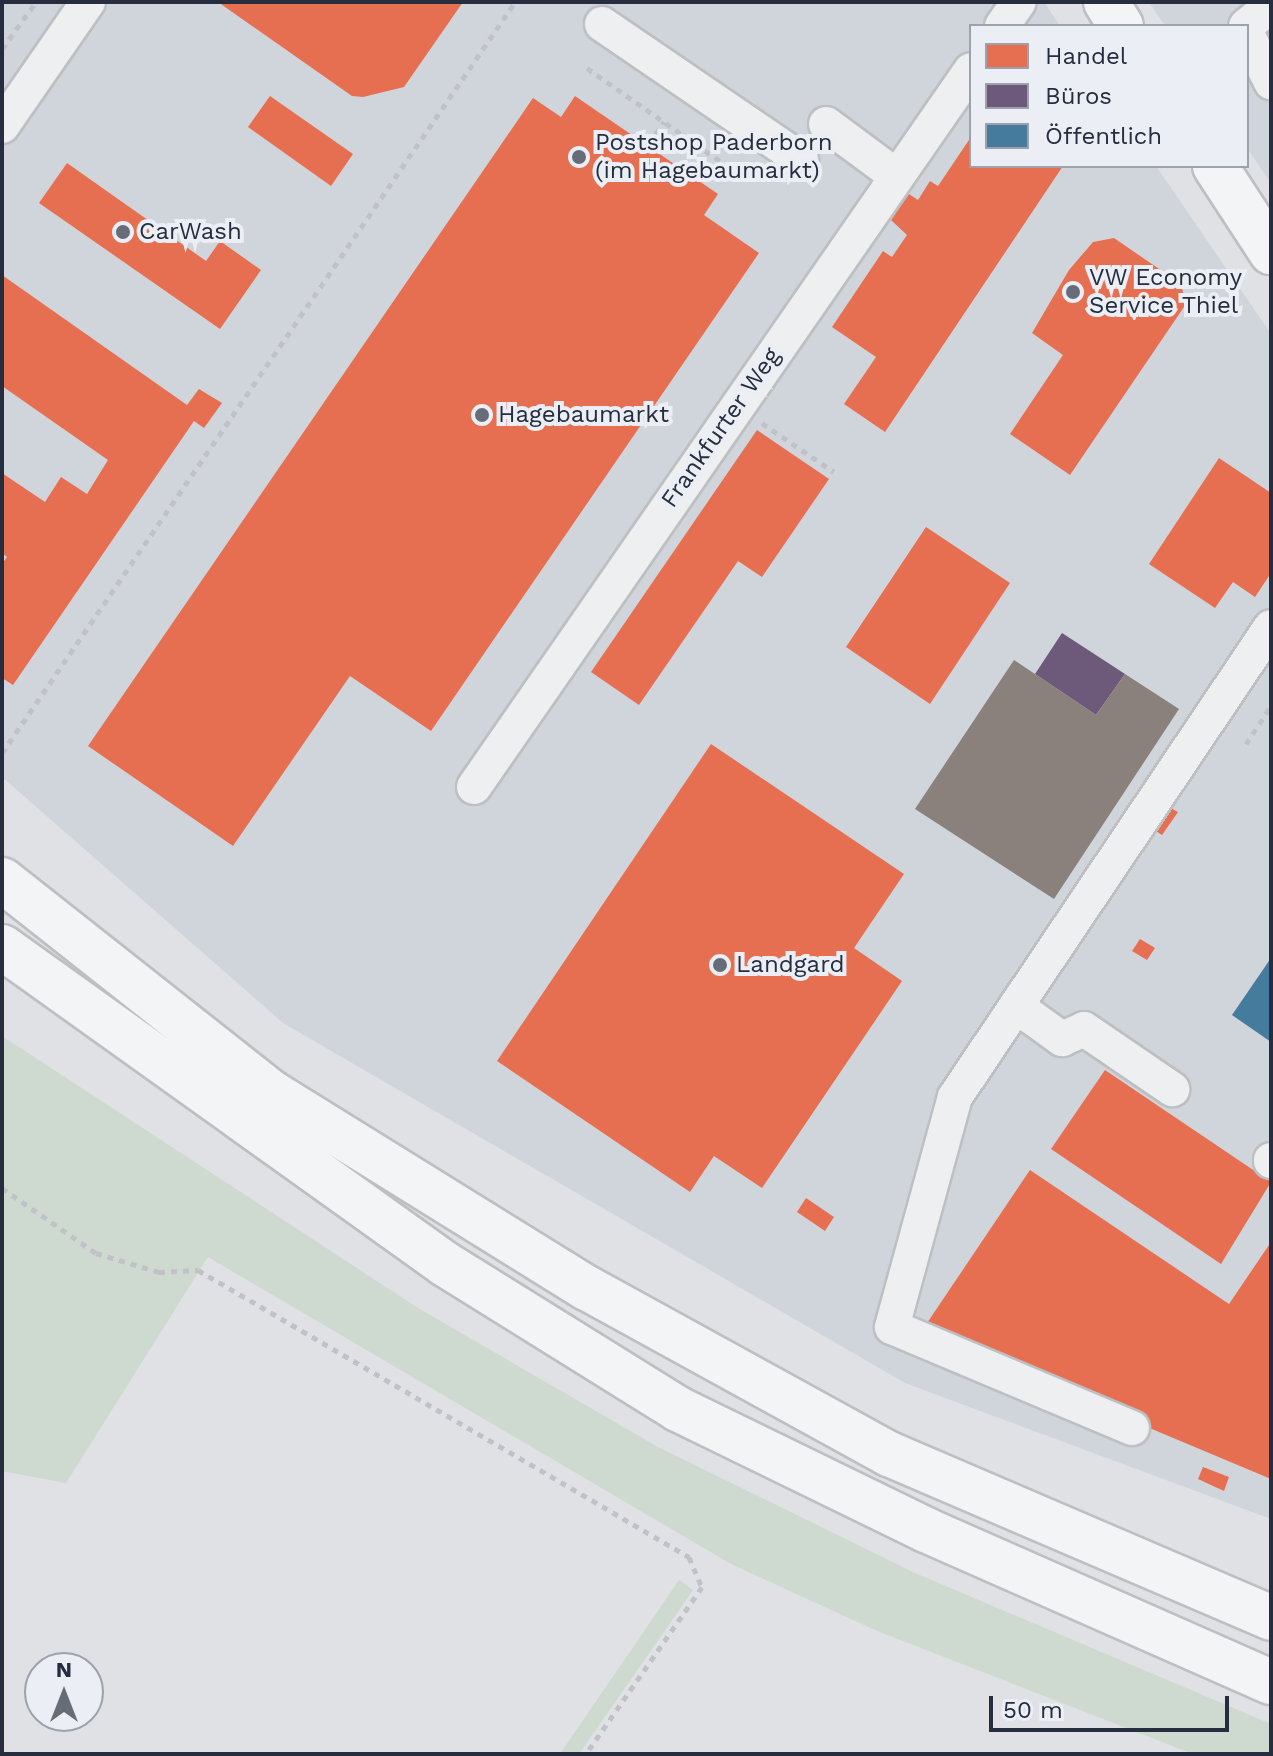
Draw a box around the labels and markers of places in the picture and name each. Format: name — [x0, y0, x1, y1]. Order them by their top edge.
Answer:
place label: Postshop Paderborn (im Hagebaumarkt) — [595, 129, 833, 185]
marker: Postshop Paderborn (im Hagebaumarkt) — [570, 148, 588, 166]
place label: CarWash — [139, 218, 242, 246]
marker: CarWash — [114, 223, 132, 241]
place label: VW Economy Service Thiel — [1089, 264, 1243, 320]
marker: VW Economy Service Thiel — [1064, 283, 1082, 301]
place label: Hagebaumarkt — [498, 401, 669, 429]
marker: Hagebaumarkt — [473, 406, 491, 424]
place label: Landgard — [736, 951, 845, 979]
marker: Landgard — [711, 956, 729, 974]

